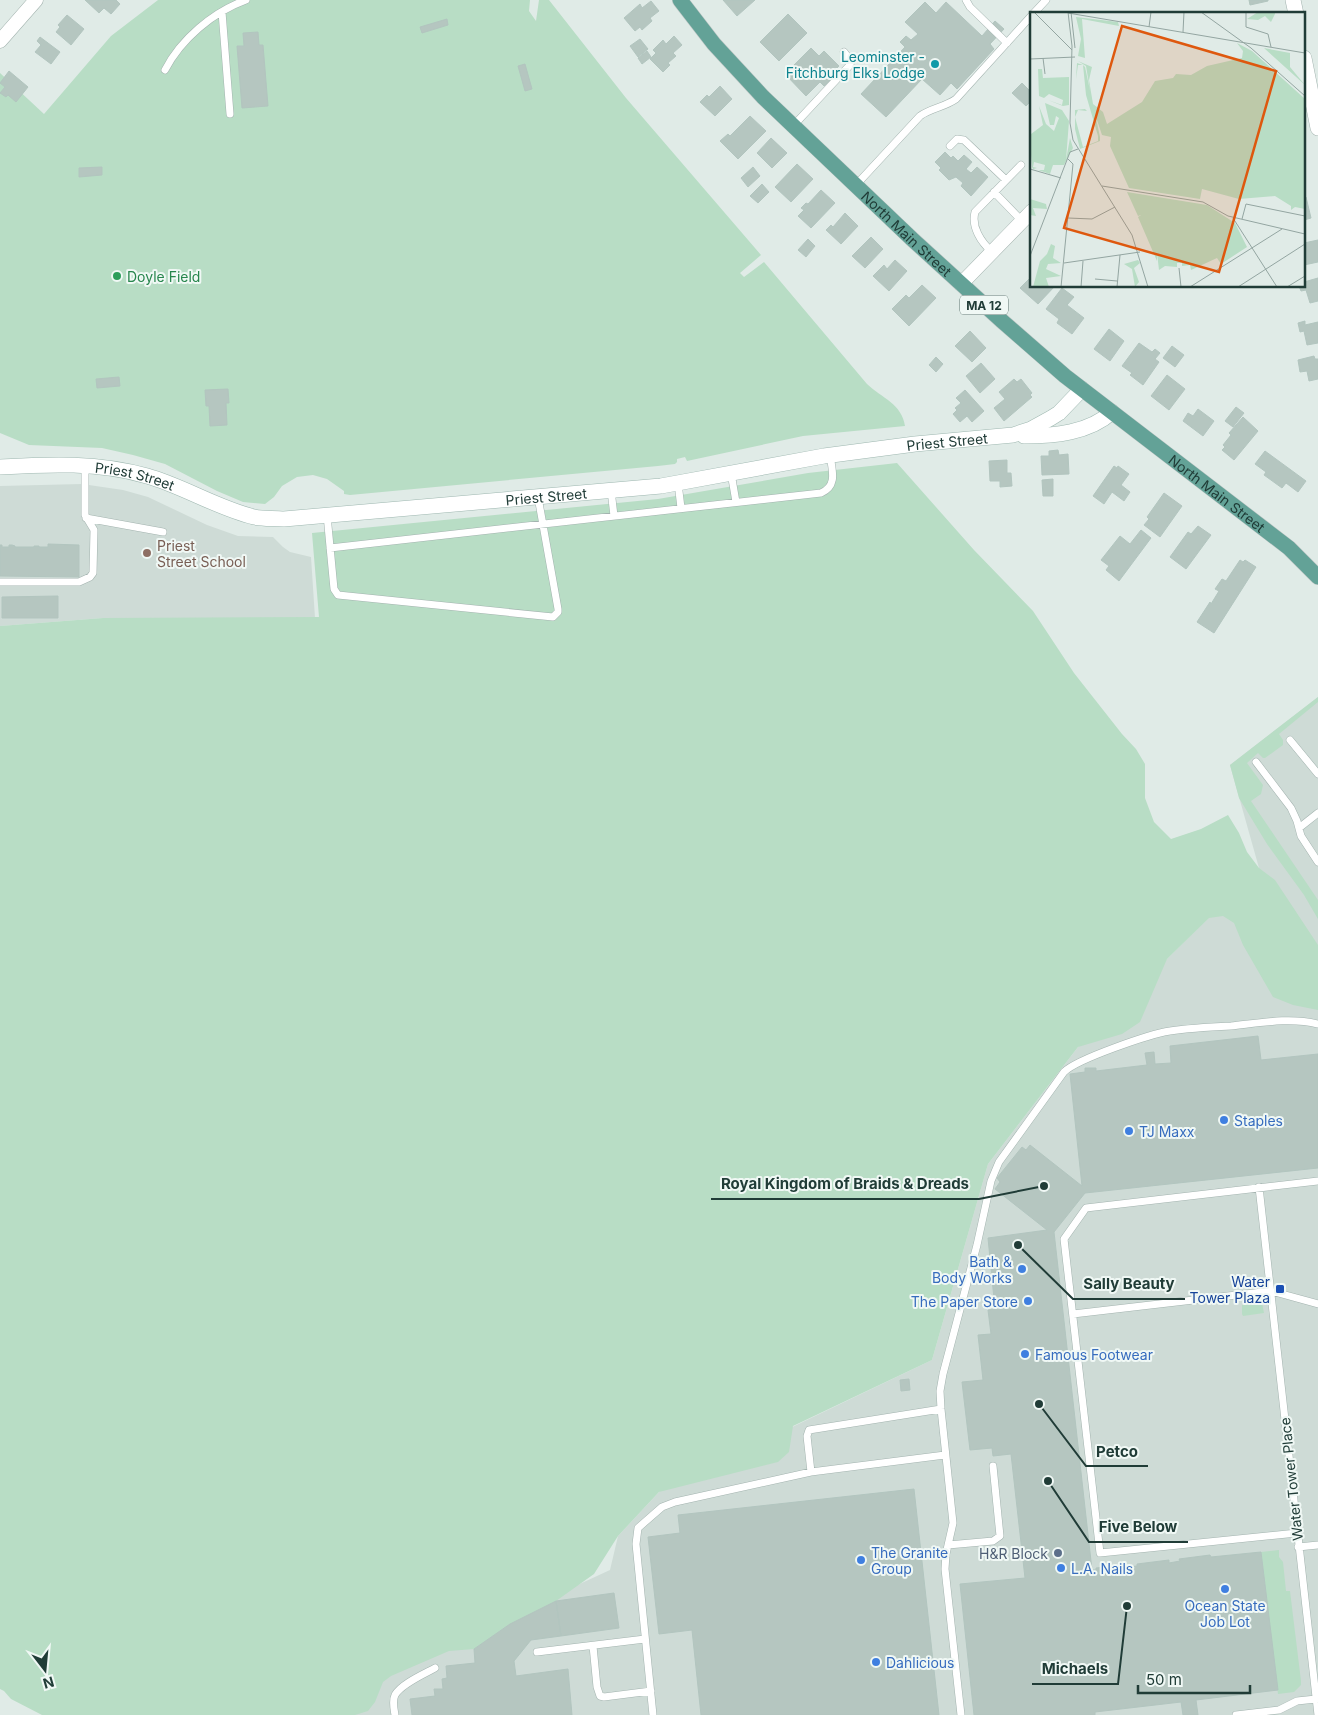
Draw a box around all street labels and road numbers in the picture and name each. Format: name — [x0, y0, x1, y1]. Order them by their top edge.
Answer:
street label: North Main Street — [858, 187, 956, 280]
road number: MA 12 — [960, 296, 1008, 314]
street label: Priest Street — [905, 429, 989, 454]
street label: North Main Street — [1166, 451, 1269, 536]
street label: Priest Street — [94, 458, 178, 494]
street label: Priest Street — [505, 484, 588, 508]
street label: Water Tower Place — [1276, 1417, 1306, 1541]

